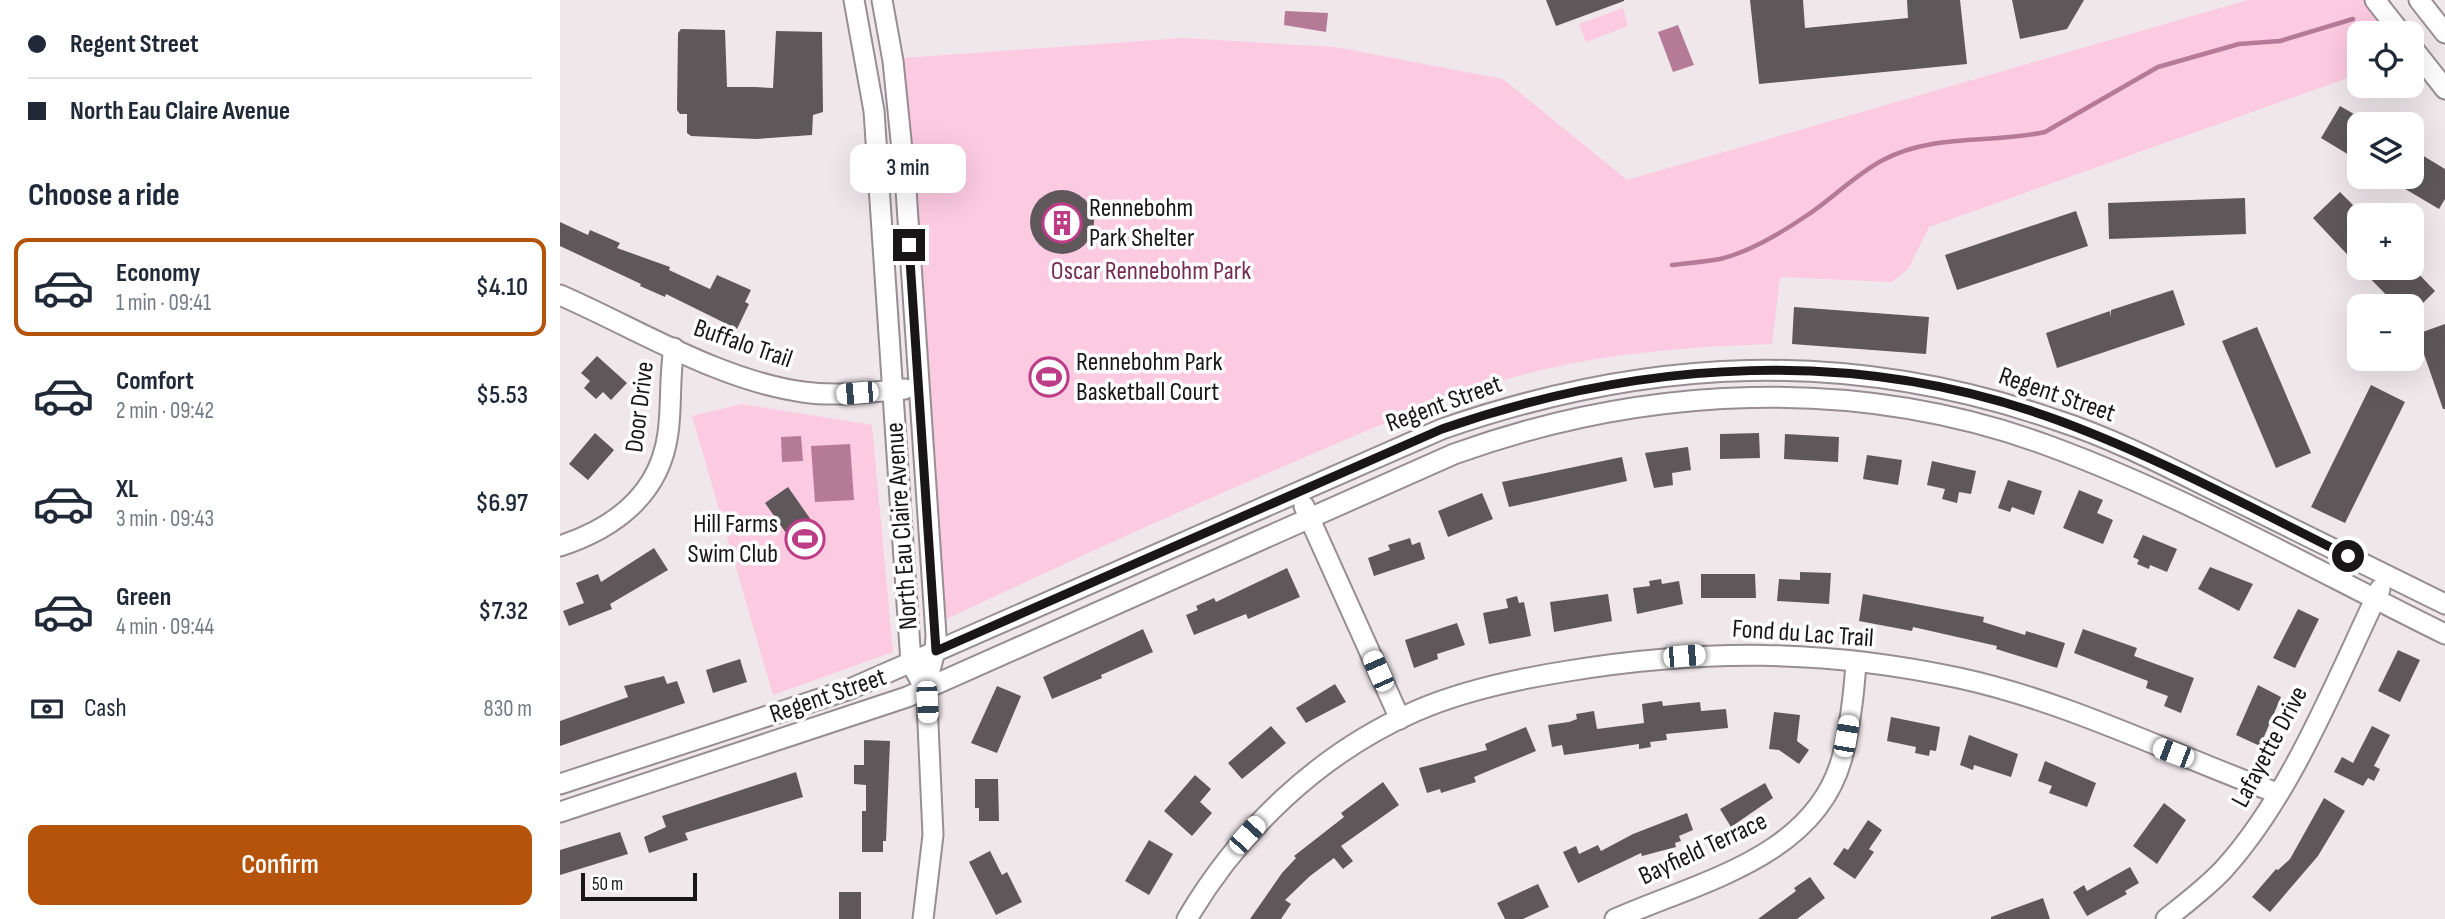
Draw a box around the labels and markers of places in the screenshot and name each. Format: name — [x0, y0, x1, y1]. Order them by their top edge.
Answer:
place label: Rennebohm Park Shelter — [1089, 193, 1195, 254]
building icon: Rennebohm Park Shelter — [1041, 202, 1083, 244]
place label: Rennebohm Park Basketball Court — [1076, 347, 1223, 408]
sports icon: Rennebohm Park Basketball Court — [1028, 356, 1070, 398]
place label: Hill Farms Swim Club — [688, 509, 778, 570]
sports icon: Hill Farms Swim Club — [784, 518, 826, 560]

